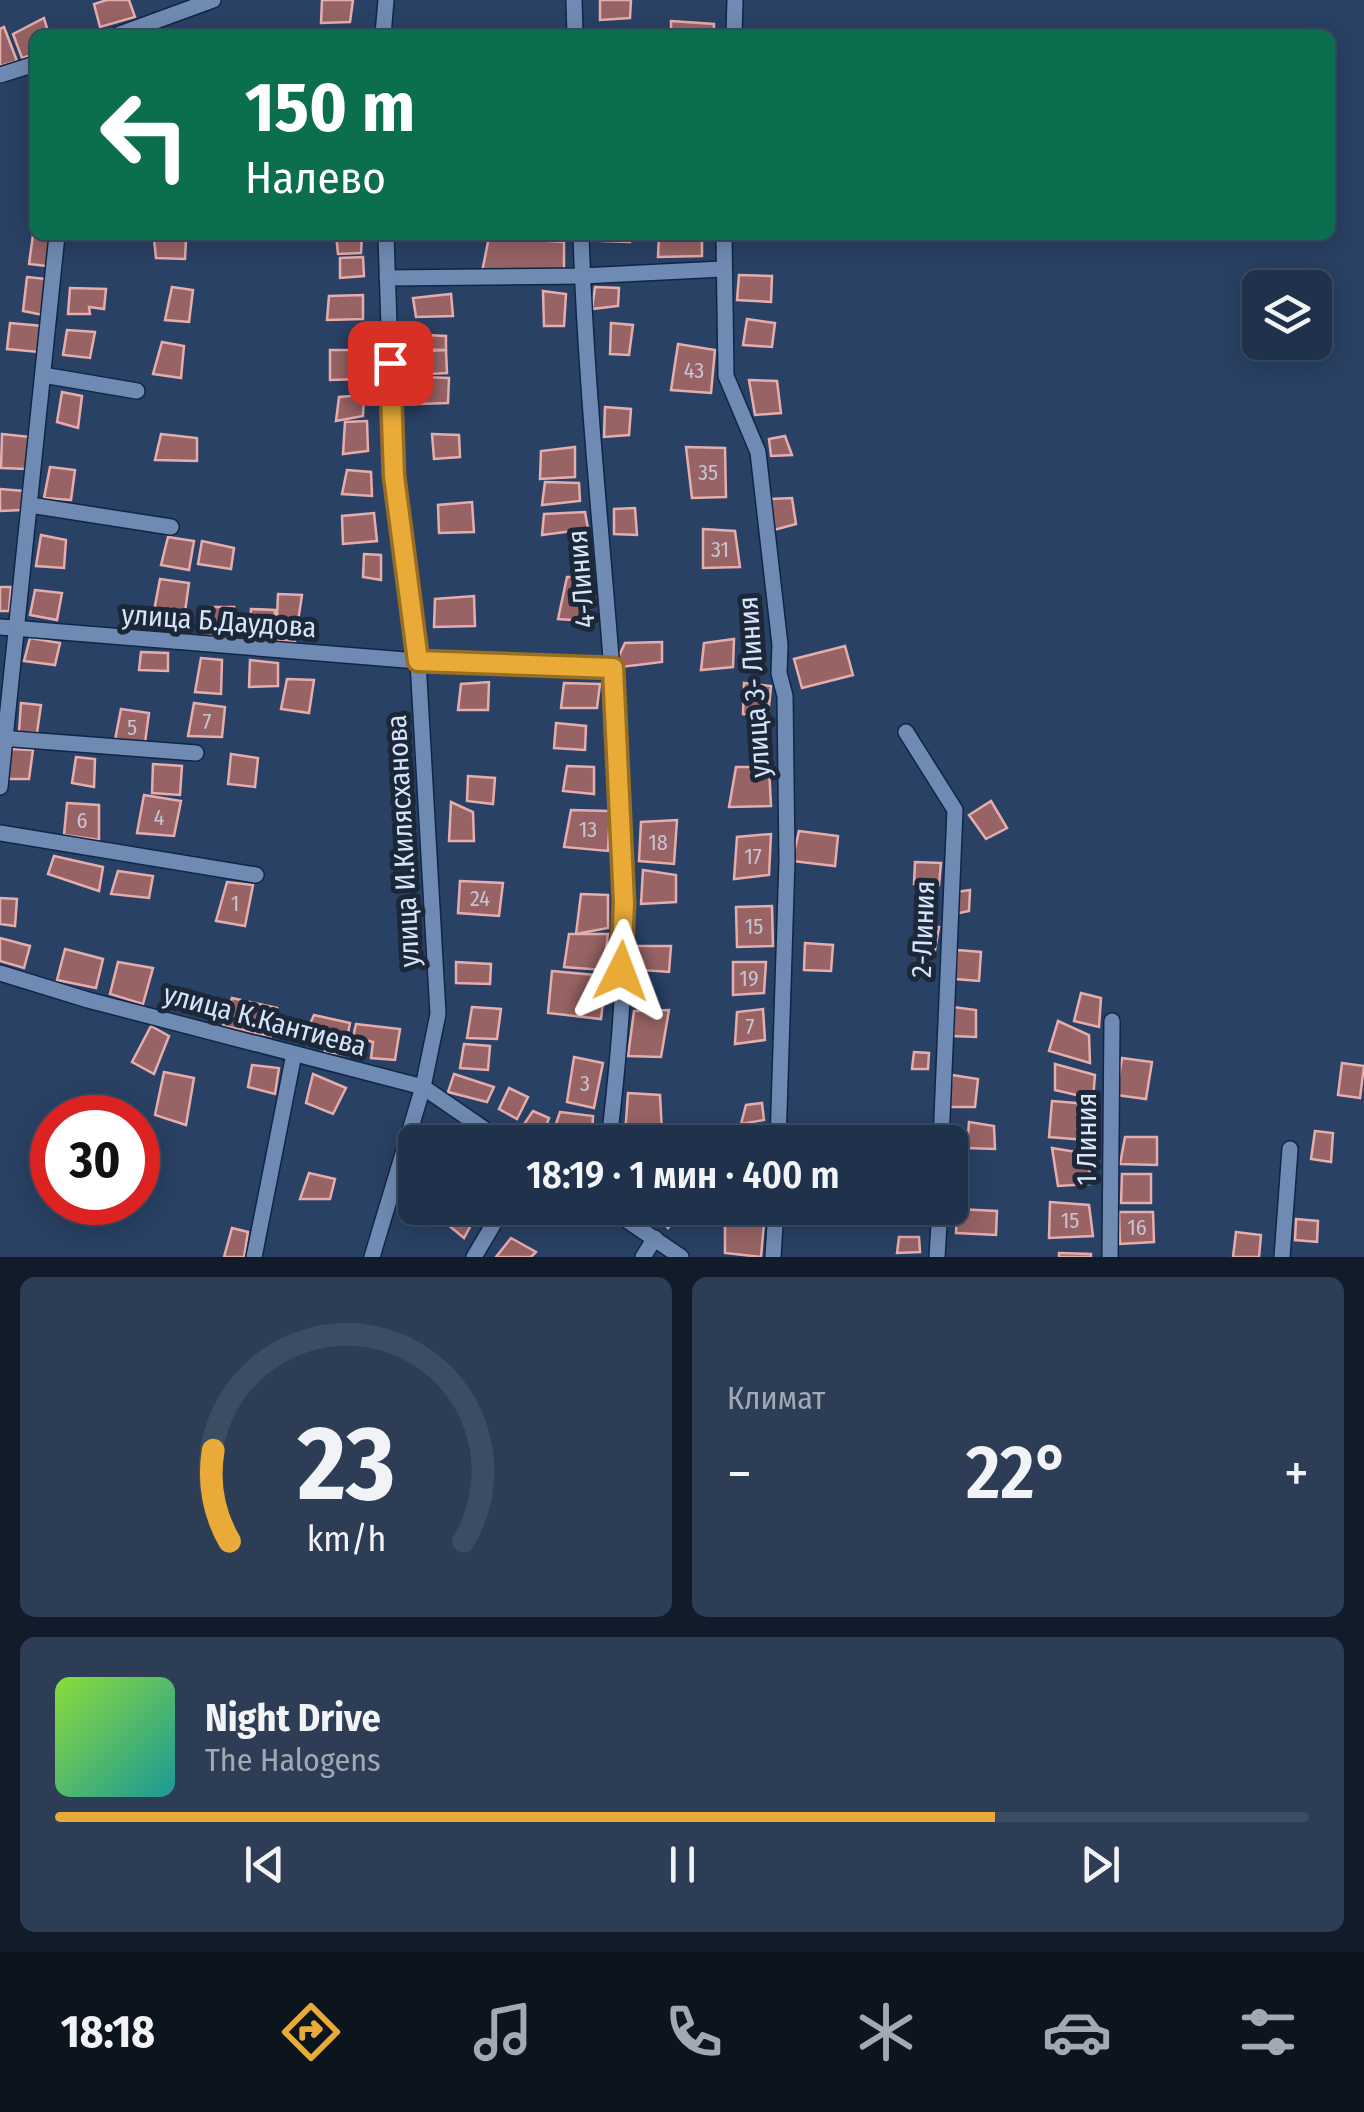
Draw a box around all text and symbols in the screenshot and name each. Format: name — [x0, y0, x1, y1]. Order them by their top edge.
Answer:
text: 150 m — [245, 66, 415, 150]
icon: left — [80, 70, 210, 200]
text: Налево — [245, 151, 386, 205]
map controls — [1242, 270, 1332, 360]
button: layers — [1242, 270, 1332, 360]
pin — [348, 321, 433, 406]
icon: arrive — [363, 336, 418, 391]
house number: 43 — [684, 357, 704, 384]
house number: 35 — [698, 459, 718, 486]
street label: 4-Линия — [560, 529, 602, 629]
house number: 31 — [711, 536, 729, 563]
street label: улица 3- Линия — [731, 595, 777, 779]
street label: улица Б.Даудова — [121, 598, 317, 644]
house number: 7 — [203, 708, 212, 735]
house number: 5 — [127, 714, 137, 741]
street label: улица И.Килясханова — [380, 714, 426, 968]
house number: 4 — [154, 804, 165, 831]
house number: 6 — [77, 807, 88, 834]
house number: 13 — [579, 816, 597, 843]
house number: 18 — [648, 829, 668, 856]
house number: 17 — [744, 843, 762, 870]
street label: 2-Линия — [905, 880, 941, 978]
house number: 24 — [470, 885, 490, 912]
house number: 1 — [231, 890, 239, 917]
house number: 15 — [745, 913, 763, 940]
position arrow — [569, 919, 673, 1023]
house number: 19 — [739, 965, 759, 992]
street label: улица К.Кантиева — [160, 977, 370, 1063]
house number: 7 — [746, 1013, 755, 1040]
house number: 3 — [580, 1070, 590, 1097]
street label: 1 Линия — [1070, 1093, 1103, 1185]
speed limit sign: 30 — [30, 1095, 160, 1225]
text: 18:19 · 1 мин · 400 m — [526, 1152, 840, 1198]
house number: 15 — [1061, 1207, 1079, 1234]
house number: 16 — [1127, 1214, 1147, 1241]
text: Климат — [727, 1379, 825, 1417]
text: 23 — [296, 1402, 395, 1527]
text: 22° — [966, 1428, 1070, 1518]
text: − — [727, 1441, 752, 1507]
text: + — [1284, 1441, 1309, 1507]
text: km/h — [306, 1518, 386, 1560]
text: Night Drive — [205, 1695, 381, 1741]
text: The Halogens — [205, 1741, 381, 1779]
icon: previous — [237, 1837, 292, 1892]
icon: pause — [655, 1837, 710, 1892]
icon: next — [1073, 1837, 1128, 1892]
icon: directions — [276, 1997, 346, 2067]
icon: music — [468, 1997, 538, 2067]
icon: phone — [659, 1997, 729, 2067]
icon: climate — [851, 1997, 921, 2067]
icon: car — [1042, 1997, 1112, 2067]
icon: filters — [1233, 1997, 1303, 2067]
text: 18:18 — [61, 2005, 155, 2059]

